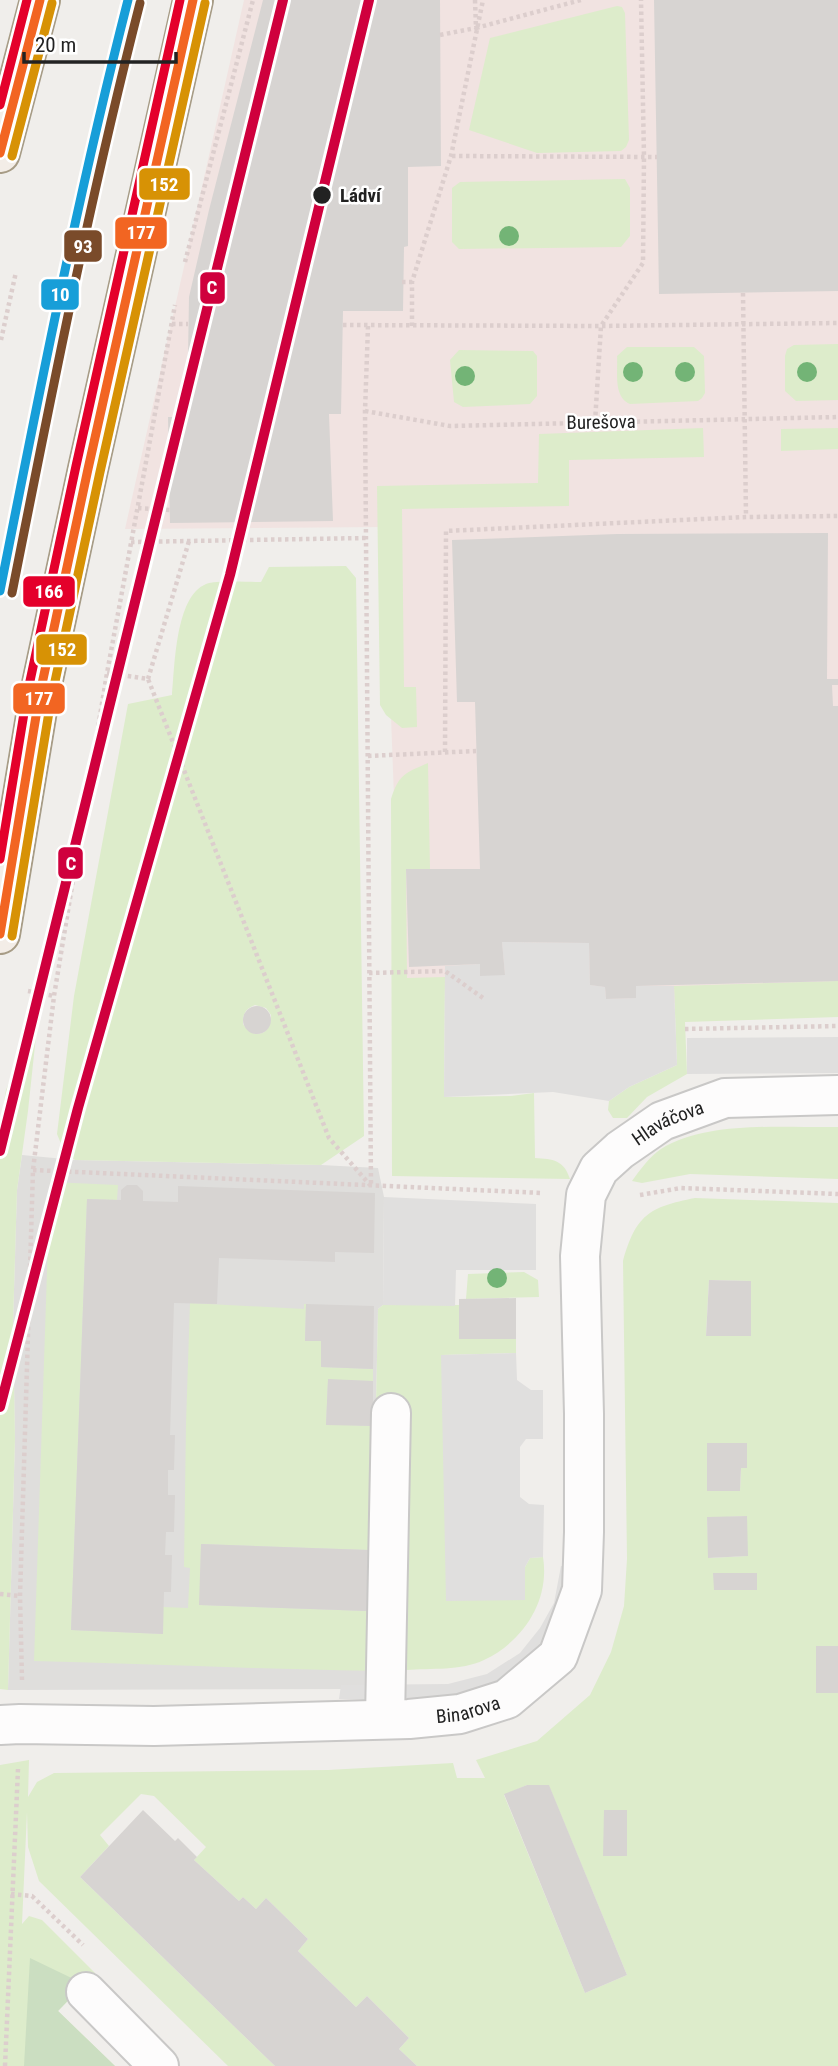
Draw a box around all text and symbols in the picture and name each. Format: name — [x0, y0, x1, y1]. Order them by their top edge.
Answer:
scale bar — [24, 21, 177, 65]
text: 20 m — [35, 33, 76, 57]
line badge: 152 — [138, 167, 191, 201]
text: 152 — [150, 173, 178, 196]
marker: Ládví — [311, 184, 333, 206]
place label: Ládví — [340, 184, 382, 207]
line badge: 177 — [114, 216, 168, 250]
text: 177 — [127, 221, 155, 244]
line badge: 93 — [63, 229, 103, 263]
text: 93 — [73, 235, 93, 258]
line badge: C — [199, 271, 226, 305]
text: C — [207, 276, 218, 299]
line badge: 10 — [40, 278, 80, 311]
text: 10 — [50, 283, 70, 306]
street label: Burešova — [566, 410, 636, 434]
line badge: 166 — [22, 575, 76, 608]
text: 166 — [35, 580, 63, 603]
line badge: 152 — [35, 633, 88, 666]
text: 152 — [48, 638, 76, 661]
line badge: 177 — [12, 682, 66, 715]
text: 177 — [25, 687, 53, 710]
line badge: C — [57, 846, 84, 880]
text: C — [66, 852, 77, 875]
street label: Hlaváčova — [627, 1095, 707, 1150]
street label: Binarova — [435, 1691, 503, 1728]

